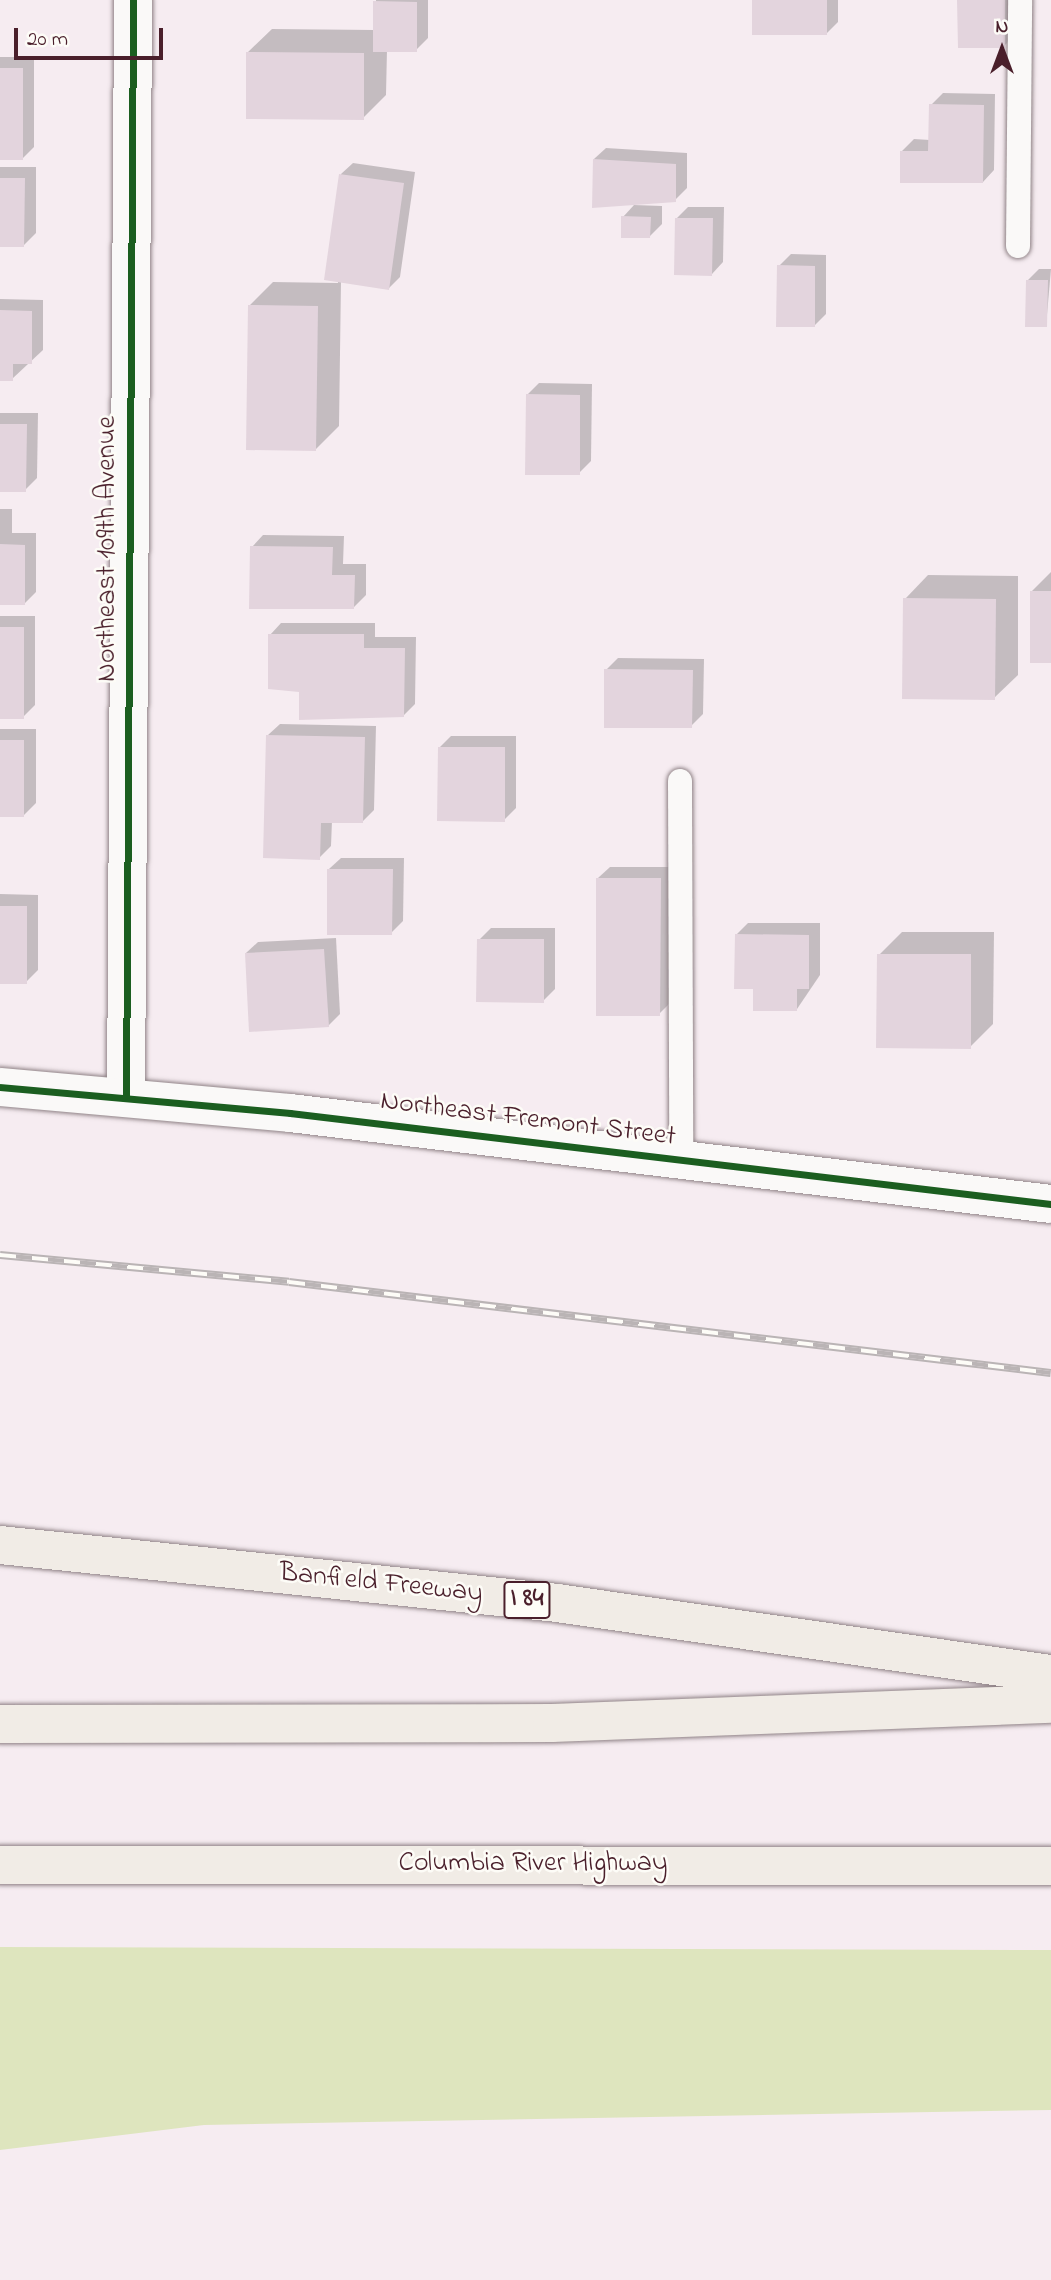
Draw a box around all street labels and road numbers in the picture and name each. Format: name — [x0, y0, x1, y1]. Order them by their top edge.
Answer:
street label: Northeast 109th Avenue — [91, 416, 125, 682]
street label: Northeast Fremont Street — [378, 1085, 678, 1155]
street label: Banfield Freeway — [278, 1557, 484, 1611]
road number: I 84 — [503, 1578, 552, 1623]
street label: Columbia River Highway — [399, 1847, 667, 1881]

